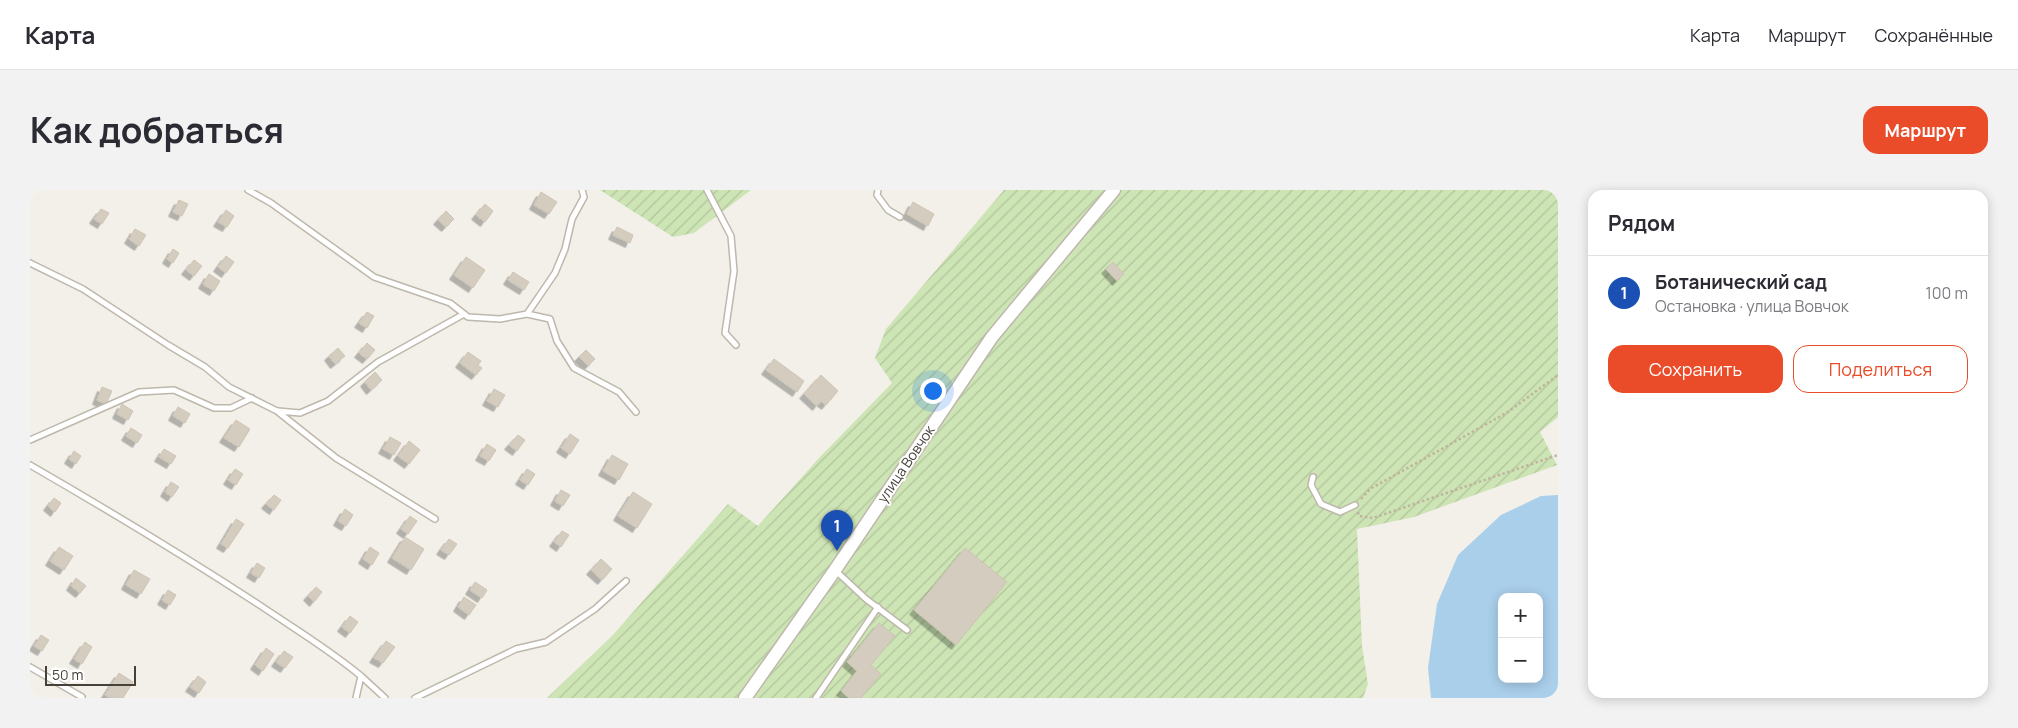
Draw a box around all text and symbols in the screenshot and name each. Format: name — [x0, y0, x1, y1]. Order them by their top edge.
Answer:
text: Карта — [25, 18, 95, 51]
text: Карта — [1690, 23, 1740, 47]
text: Маршрут — [1768, 23, 1846, 47]
text: Сохранённые — [1874, 23, 1993, 47]
text: Как добраться — [30, 106, 284, 154]
button: Маршрут — [1863, 106, 1988, 154]
text: Рядом — [1608, 209, 1675, 237]
text: Ботанический сад — [1655, 269, 1827, 295]
text: 1 — [1620, 282, 1628, 304]
text: 100 m — [1925, 282, 1968, 304]
text: Остановка · улица Вовчок — [1655, 295, 1849, 317]
button: Сохранить — [1608, 345, 1783, 393]
button: Поделиться — [1793, 345, 1968, 393]
your location — [920, 378, 946, 404]
street label: улица Вовчок — [873, 420, 939, 506]
pin: 1 — [821, 510, 853, 551]
map controls — [1498, 593, 1543, 683]
button: + — [1498, 593, 1543, 638]
button: − — [1498, 638, 1543, 683]
scale bar — [45, 663, 136, 686]
text: 50 m — [52, 665, 83, 684]

